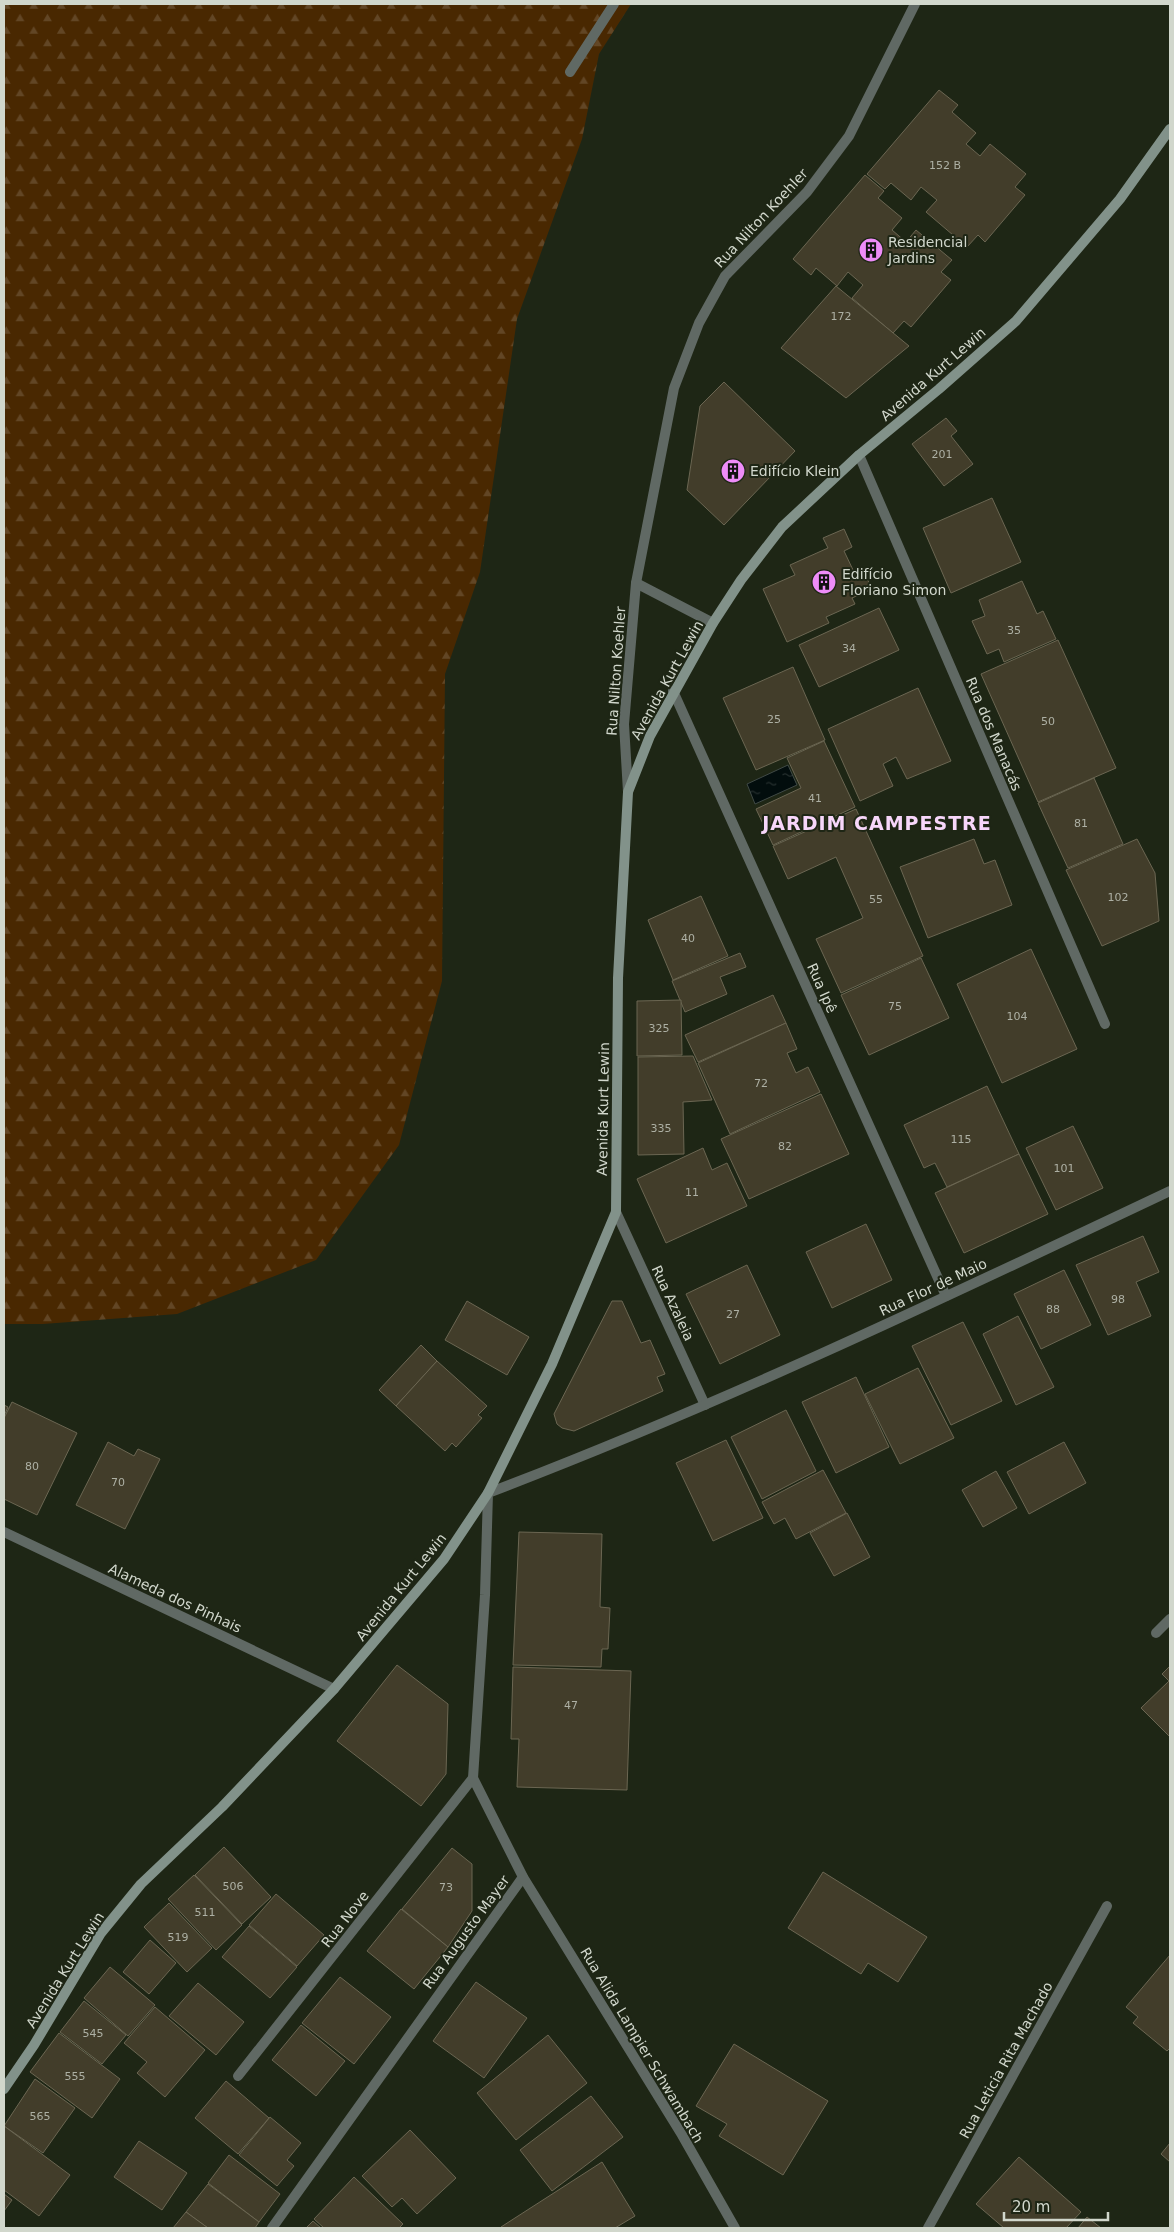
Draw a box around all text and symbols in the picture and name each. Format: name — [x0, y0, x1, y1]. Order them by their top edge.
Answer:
house number: 152 B — [929, 159, 961, 172]
street label: Rua Nilton Koehler — [711, 165, 811, 271]
place label: Residencial Jardins — [887, 234, 967, 266]
building icon: Residencial Jardins — [858, 237, 884, 263]
house number: 172 — [831, 310, 852, 323]
street label: Avenida Kurt Lewin — [877, 324, 989, 424]
house number: 201 — [932, 448, 953, 461]
building icon: Edifício Klein — [720, 458, 746, 484]
place label: Edifício Klein — [750, 463, 840, 479]
place label: Edifício Floriano Simon — [842, 566, 946, 598]
building icon: Edifício Floriano Simon — [811, 569, 837, 595]
street label: Rua Nilton Koehler — [604, 606, 629, 736]
street label: Avenida Kurt Lewin — [628, 618, 706, 742]
house number: 35 — [1007, 624, 1021, 637]
house number: 34 — [842, 642, 856, 655]
street label: Rua dos Manacás — [963, 675, 1025, 793]
house number: 25 — [767, 713, 781, 726]
house number: 50 — [1041, 715, 1055, 728]
house number: 41 — [808, 792, 822, 805]
district label: JARDIM CAMPESTRE — [760, 812, 992, 834]
house number: 81 — [1074, 817, 1088, 830]
house number: 102 — [1108, 891, 1129, 904]
house number: 55 — [869, 893, 883, 906]
house number: 40 — [681, 932, 695, 945]
street label: Rua Ipê — [804, 961, 840, 1015]
house number: 75 — [888, 1000, 902, 1013]
house number: 104 — [1007, 1010, 1028, 1023]
house number: 325 — [649, 1022, 670, 1035]
street label: Avenida Kurt Lewin — [594, 1042, 612, 1176]
house number: 72 — [754, 1077, 768, 1090]
house number: 335 — [651, 1122, 672, 1135]
house number: 115 — [951, 1133, 972, 1146]
house number: 82 — [778, 1140, 792, 1153]
house number: 101 — [1054, 1162, 1075, 1175]
house number: 11 — [685, 1186, 699, 1199]
street label: Rua Flor de Maio — [877, 1255, 989, 1319]
street label: Rua Azaleia — [649, 1263, 697, 1343]
house number: 98 — [1111, 1293, 1125, 1306]
house number: 88 — [1046, 1303, 1060, 1316]
house number: 27 — [726, 1308, 740, 1321]
house number: 80 — [25, 1460, 39, 1473]
house number: 70 — [111, 1476, 125, 1489]
street label: Avenida Kurt Lewin — [353, 1530, 449, 1644]
street label: Alameda dos Pinhais — [106, 1560, 244, 1636]
house number: 47 — [564, 1699, 578, 1712]
street label: Rua Augusto Mayer — [419, 1872, 513, 1992]
house number: 506 — [223, 1880, 244, 1893]
house number: 73 — [439, 1881, 453, 1894]
street label: Rua Nove — [318, 1888, 372, 1950]
house number: 511 — [195, 1906, 216, 1919]
street label: Avenida Kurt Lewin — [23, 1909, 107, 2031]
house number: 519 — [168, 1931, 189, 1944]
street label: Rua Alida Lampier Schwambach — [577, 1944, 707, 2146]
street label: Rua Leticia Rita Machado — [956, 1979, 1056, 2141]
house number: 545 — [83, 2027, 104, 2040]
house number: 555 — [65, 2070, 86, 2083]
house number: 565 — [30, 2110, 51, 2123]
scale bar — [1004, 2190, 1108, 2222]
text: 20 m — [1012, 2198, 1050, 2216]

